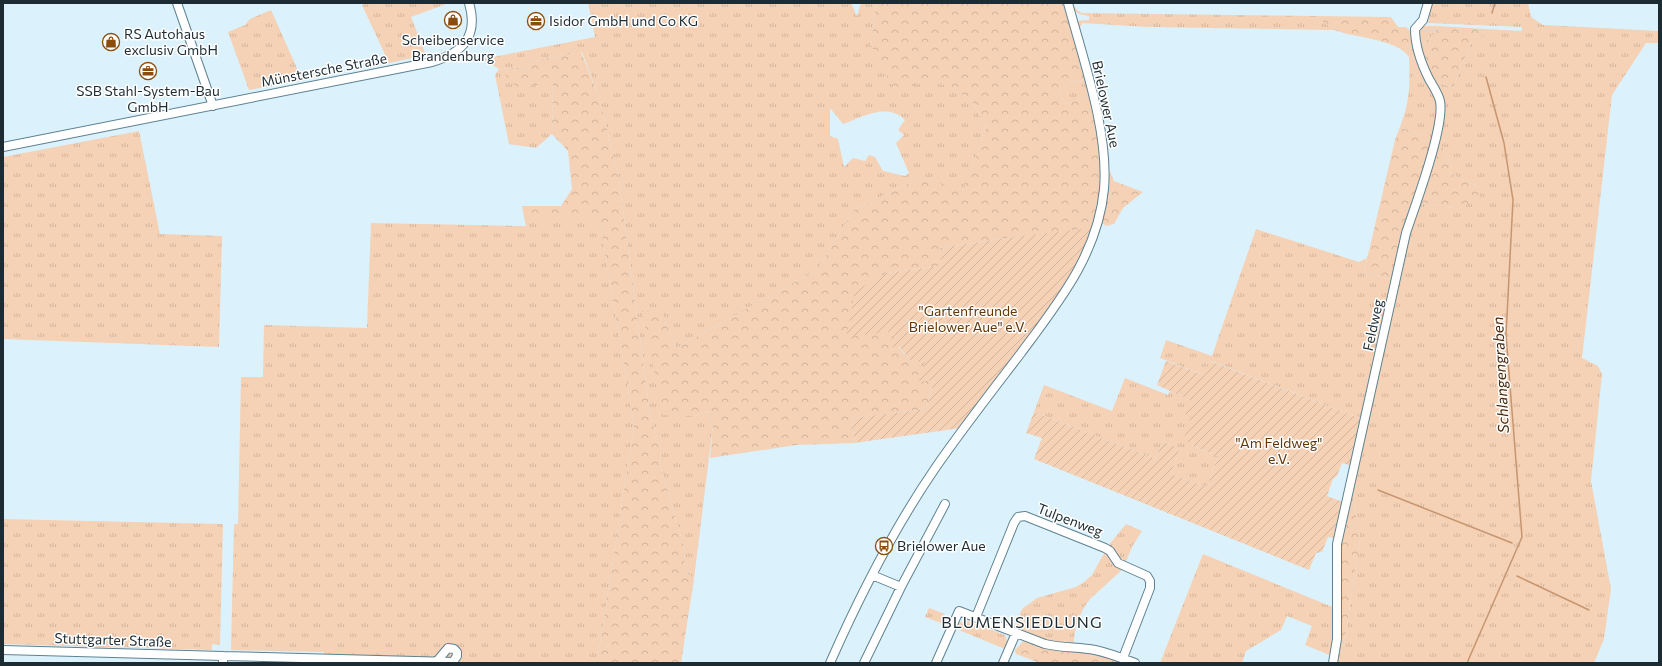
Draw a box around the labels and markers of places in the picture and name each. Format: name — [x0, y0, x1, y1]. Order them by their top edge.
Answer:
shop icon: Scheibenservice Brandenburg — [443, 10, 463, 30]
office icon: Isidor GmbH und Co KG — [526, 11, 546, 31]
place label: Isidor GmbH und Co KG — [549, 12, 698, 29]
place label: RS Autohaus exclusiv GmbH — [124, 25, 218, 58]
place label: Scheibenservice Brandenburg — [402, 31, 504, 64]
shop icon: RS Autohaus exclusiv GmbH — [101, 32, 121, 52]
office icon: SSB Stahl-System-Bau GmbH — [138, 61, 158, 81]
place label: SSB Stahl-System-Bau GmbH — [76, 82, 220, 115]
bus stop icon: Brielower Aue — [874, 536, 894, 556]
place label: Brielower Aue — [897, 537, 986, 554]

